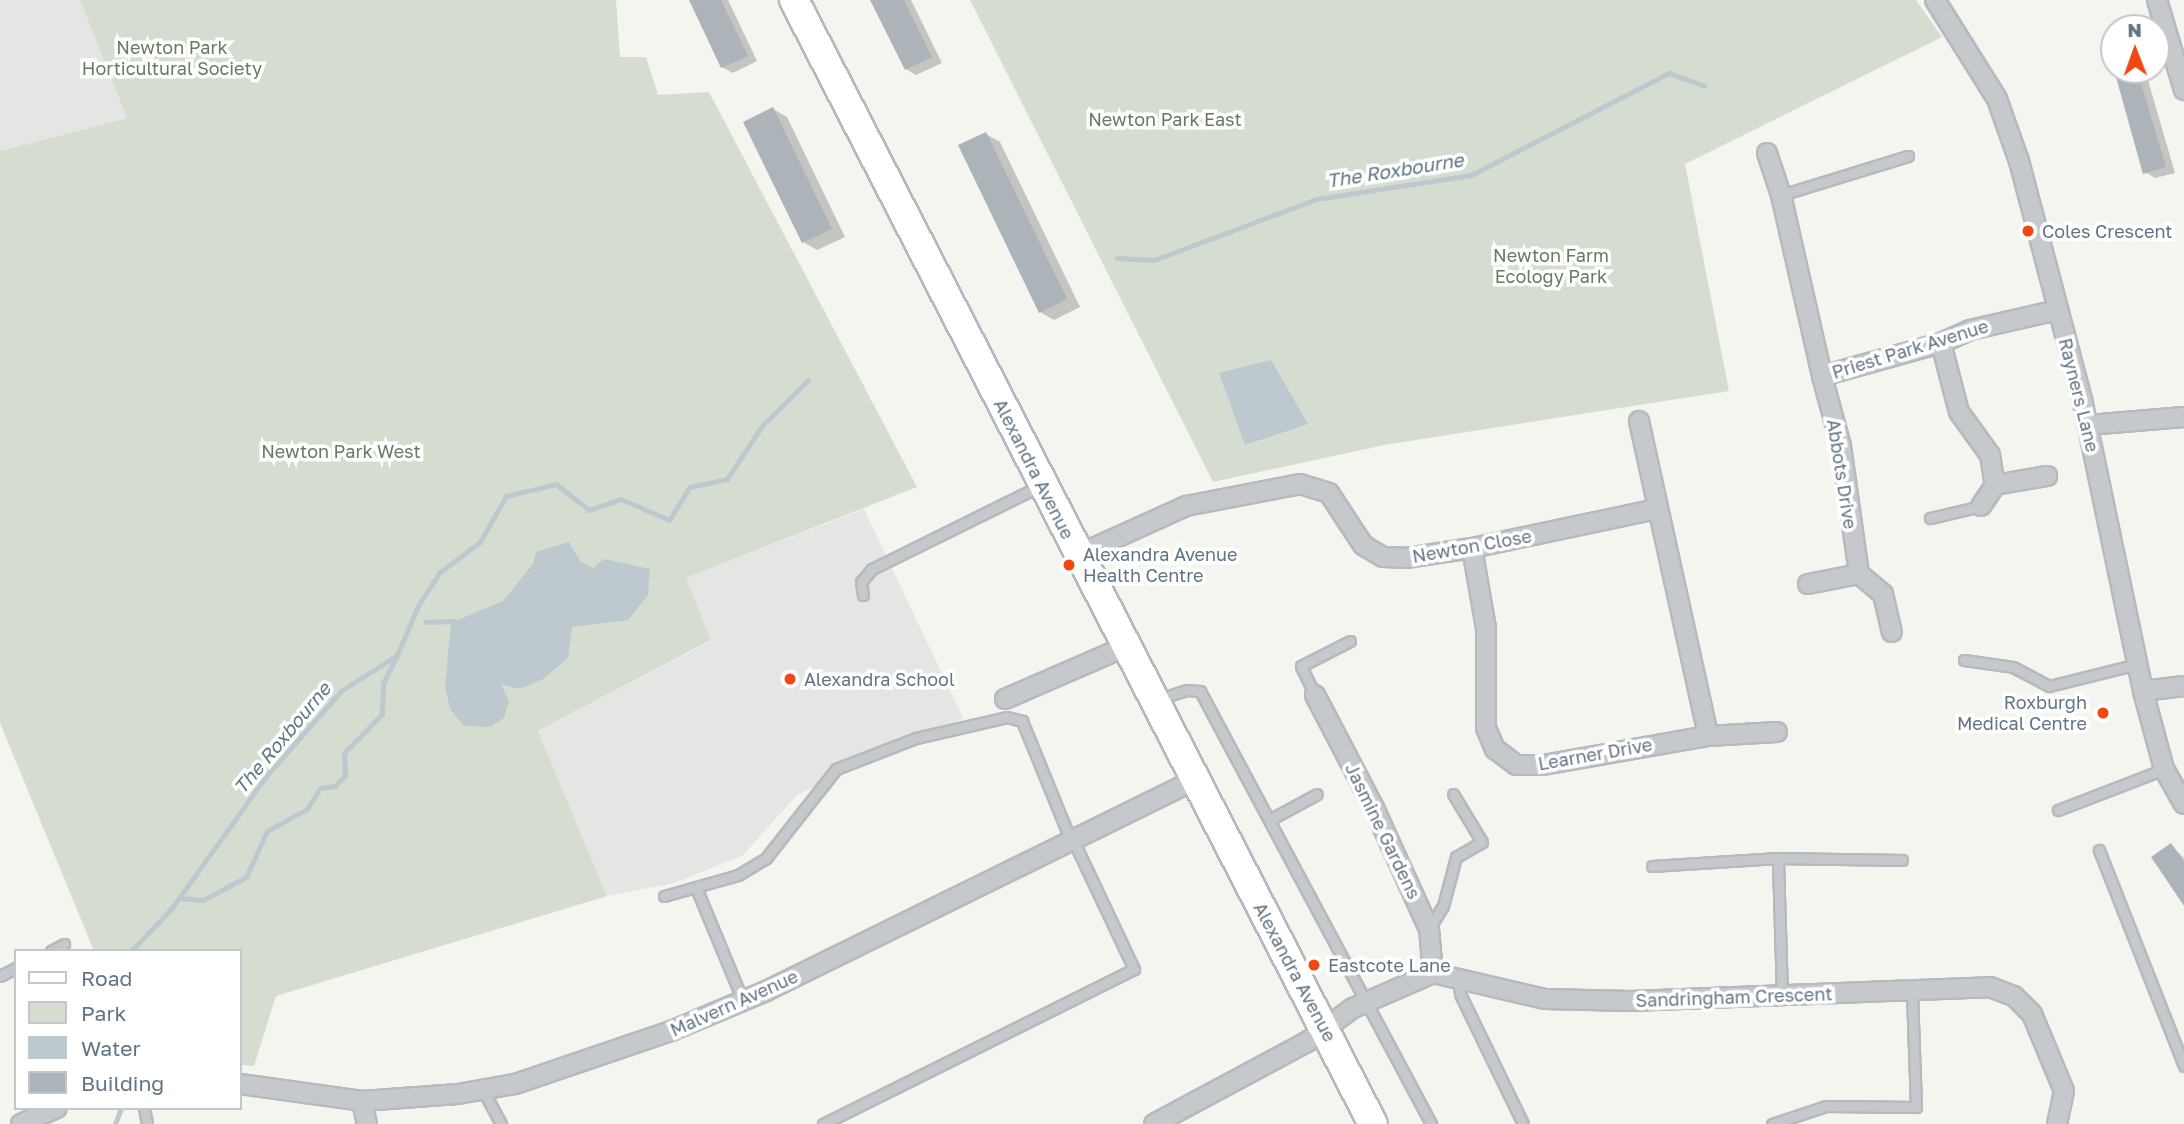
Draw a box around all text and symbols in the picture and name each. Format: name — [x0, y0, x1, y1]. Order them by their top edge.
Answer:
north arrow — [2100, 14, 2170, 84]
text: N — [2127, 18, 2142, 41]
park label: Newton Park Horticultural Society — [82, 37, 262, 80]
park label: Newton Park East — [1088, 108, 1242, 130]
water label: The Roxbourne — [1325, 148, 1465, 192]
place label: Coles Crescent — [2042, 220, 2172, 242]
marker: Coles Crescent — [2020, 223, 2036, 239]
park label: Newton Farm Ecology Park — [1493, 245, 1609, 288]
street label: Priest Park Avenue — [1829, 315, 1991, 383]
street label: Rayners Lane — [2054, 336, 2104, 454]
street label: Alexandra Avenue — [989, 395, 1079, 543]
street label: Abbots Drive — [1823, 418, 1861, 530]
park label: Newton Park West — [261, 440, 421, 462]
street label: Newton Close — [1411, 525, 1533, 567]
place label: Alexandra Avenue Health Centre — [1083, 544, 1237, 586]
marker: Alexandra Avenue Health Centre — [1061, 557, 1077, 573]
place label: Alexandra School — [804, 668, 955, 690]
marker: Alexandra School — [782, 671, 798, 687]
water label: The Roxbourne — [229, 678, 335, 798]
place label: Roxburgh Medical Centre — [1957, 692, 2087, 734]
marker: Roxburgh Medical Centre — [2093, 703, 2113, 723]
street label: Learner Drive — [1536, 733, 1654, 775]
street label: Jasmine Gardens — [1341, 760, 1425, 902]
street label: Alexandra Avenue — [1249, 899, 1341, 1045]
legend — [14, 949, 242, 1110]
place label: Eastcote Lane — [1328, 954, 1451, 976]
marker: Eastcote Lane — [1306, 957, 1322, 973]
text: Road — [81, 965, 132, 991]
street label: Malvern Avenue — [667, 965, 801, 1041]
street label: Sandringham Crescent — [1635, 983, 1833, 1011]
text: Park — [81, 1000, 126, 1026]
text: Water — [81, 1035, 141, 1061]
text: Building — [81, 1070, 164, 1096]

